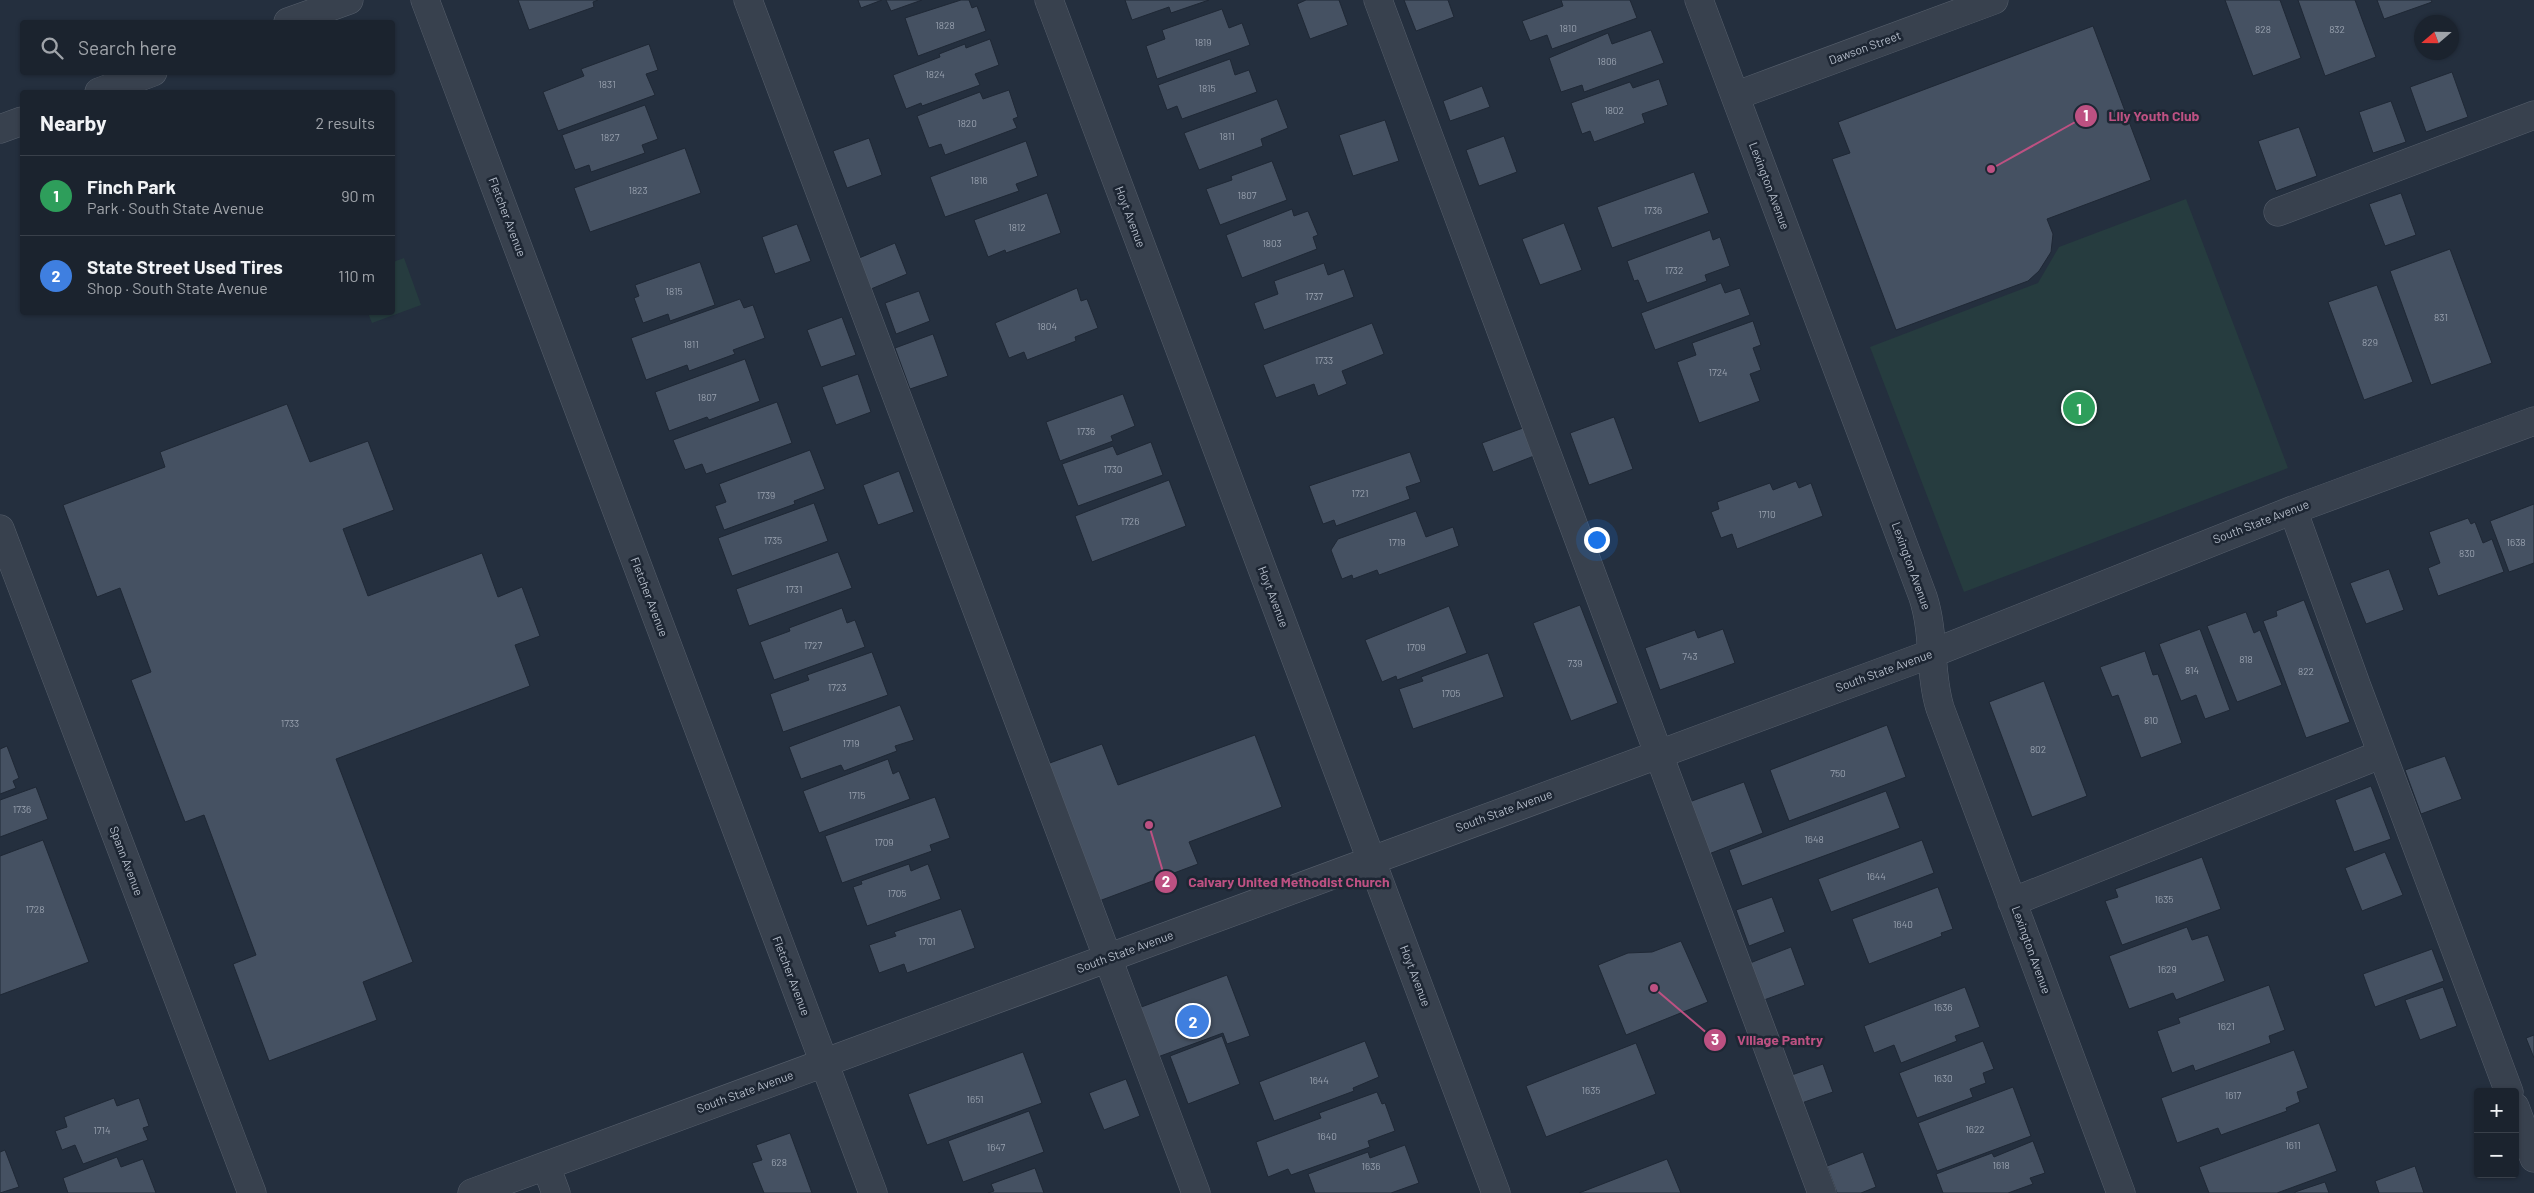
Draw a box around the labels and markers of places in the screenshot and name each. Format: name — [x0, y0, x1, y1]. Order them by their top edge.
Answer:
callout: Lily Youth Club — [2074, 102, 2210, 131]
pin: 1 — [2063, 389, 2095, 427]
callout: Calvary United Methodist Church — [1154, 867, 1400, 896]
pin: 2 — [1177, 1002, 1209, 1040]
callout: Village Pantry — [1702, 1025, 1833, 1054]

